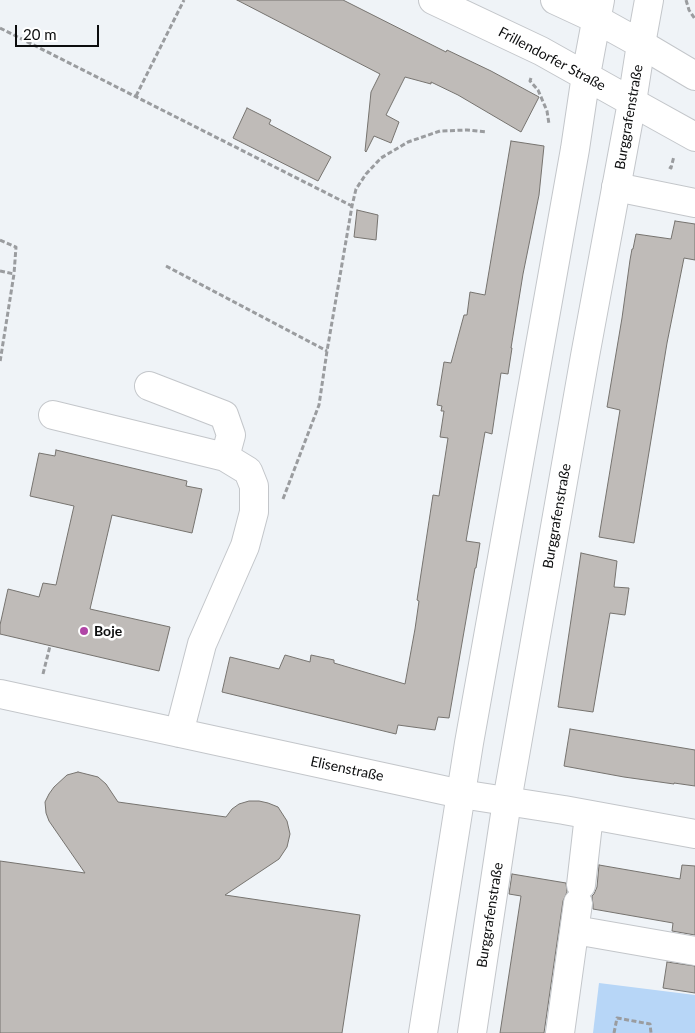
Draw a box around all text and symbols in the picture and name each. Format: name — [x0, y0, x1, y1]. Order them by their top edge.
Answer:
scale bar — [18, 15, 101, 47]
street label: Frillendorfer Straße — [496, 24, 608, 94]
text: 20 m — [23, 25, 57, 43]
street label: Burggrafenstraße — [611, 63, 647, 171]
street label: Burggrafenstraße — [539, 462, 575, 570]
place label: Boje — [94, 623, 122, 639]
marker: Boje — [78, 625, 90, 637]
street label: Elisenstraße — [309, 753, 385, 785]
street label: Burggrafenstraße — [473, 861, 507, 969]

